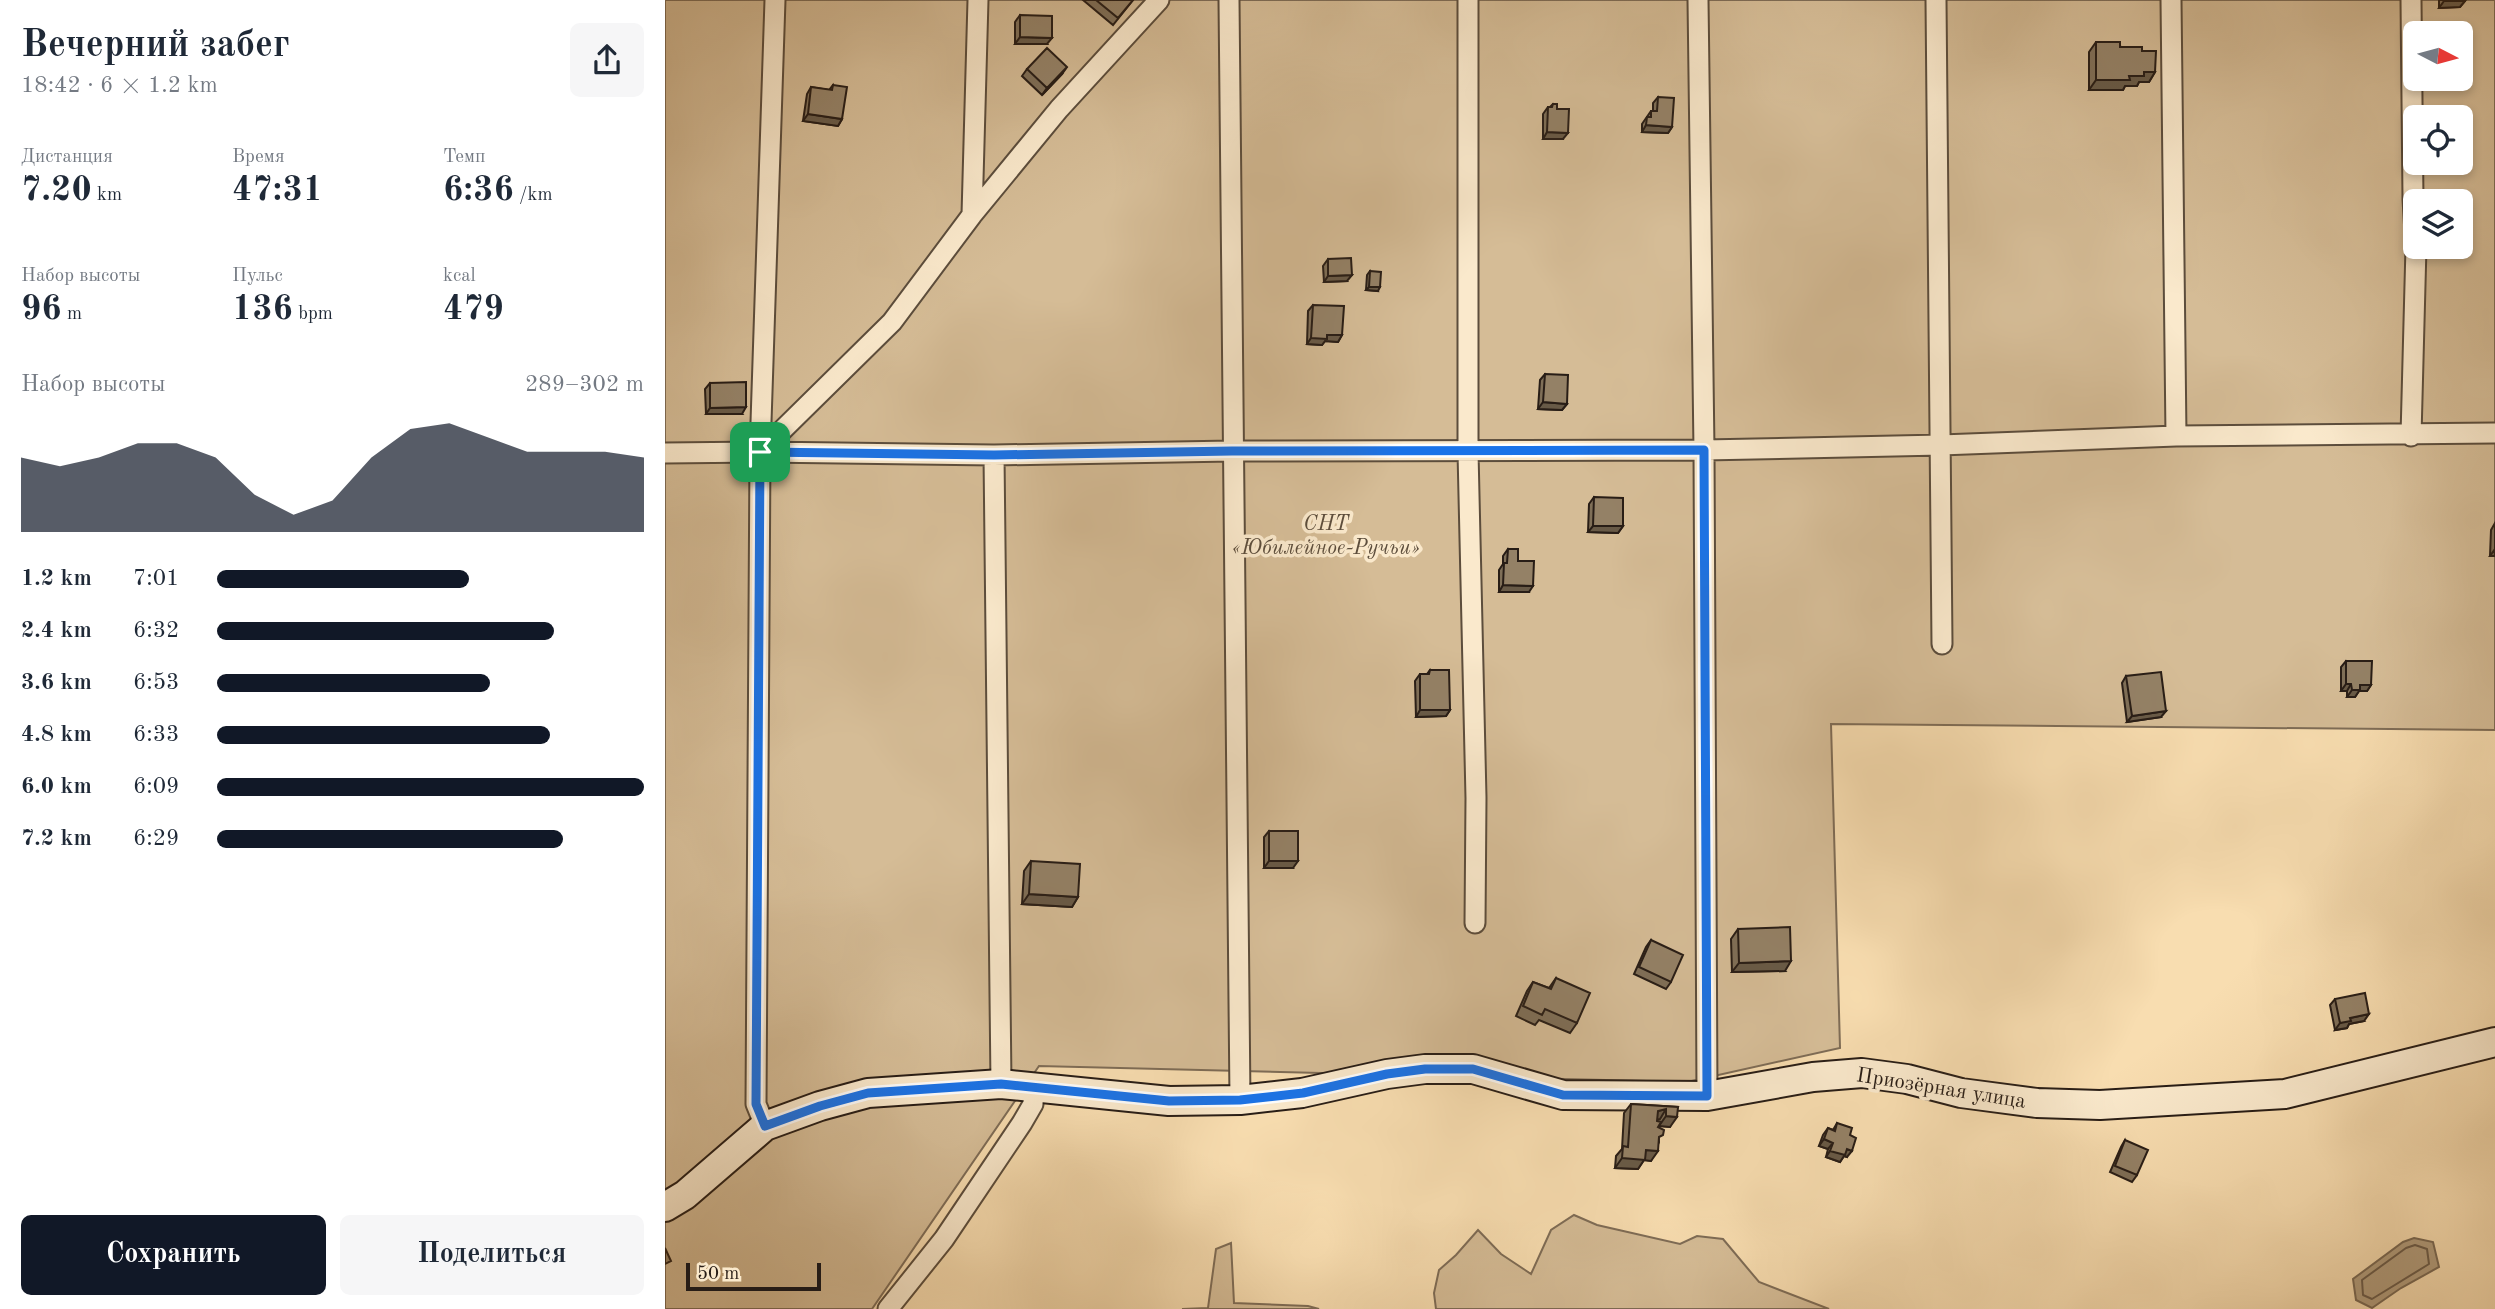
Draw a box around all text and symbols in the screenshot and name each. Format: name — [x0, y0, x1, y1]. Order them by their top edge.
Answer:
north arrow — [2403, 21, 2473, 91]
map controls — [2403, 21, 2473, 259]
button: share — [570, 23, 644, 97]
text: Вечерний забег — [21, 27, 290, 65]
text: 18:42 · 6 × 1.2 km — [21, 74, 218, 97]
button: locate — [2403, 105, 2473, 175]
text: Дистанция — [21, 148, 113, 167]
text: Время — [232, 148, 285, 167]
text: Темп — [443, 148, 485, 167]
text: 7.20 — [21, 173, 92, 208]
text: 47:31 — [232, 173, 323, 208]
text: 6:36 — [443, 173, 514, 208]
text: km — [92, 186, 122, 205]
text: /km — [514, 186, 553, 205]
button: layers — [2403, 189, 2473, 259]
text: Набор высоты — [21, 267, 140, 286]
text: Пульс — [232, 267, 283, 286]
text: kcal — [443, 267, 476, 286]
text: 96 — [21, 292, 62, 327]
text: 136 — [232, 292, 293, 327]
text: 479 — [443, 292, 504, 327]
text: m — [62, 305, 82, 324]
text: bpm — [293, 305, 333, 324]
text: Набор высоты — [21, 373, 165, 396]
text: 289–302 m — [525, 373, 644, 396]
pin — [730, 422, 790, 482]
icon: arrive — [741, 433, 779, 471]
park label: СНТ «Юбилейное-Ручьи» — [1232, 514, 1420, 559]
text: 1.2 km — [21, 567, 92, 590]
text: 7:01 — [133, 567, 179, 590]
text: 2.4 km — [21, 619, 92, 642]
text: 6:32 — [133, 619, 179, 642]
text: 3.6 km — [21, 671, 92, 694]
text: 6:53 — [133, 671, 179, 694]
text: 4.8 km — [21, 723, 92, 746]
text: 6:33 — [133, 723, 179, 746]
text: 6.0 km — [21, 775, 92, 798]
text: 6:09 — [133, 775, 179, 798]
text: 7.2 km — [21, 827, 92, 850]
text: 6:29 — [133, 827, 179, 850]
street label: Приозёрная улица — [1855, 1065, 2027, 1113]
button: Сохранить — [21, 1215, 326, 1295]
button: Поделиться — [340, 1215, 644, 1295]
scale bar — [686, 1260, 821, 1292]
text: 50 m — [697, 1265, 739, 1284]

